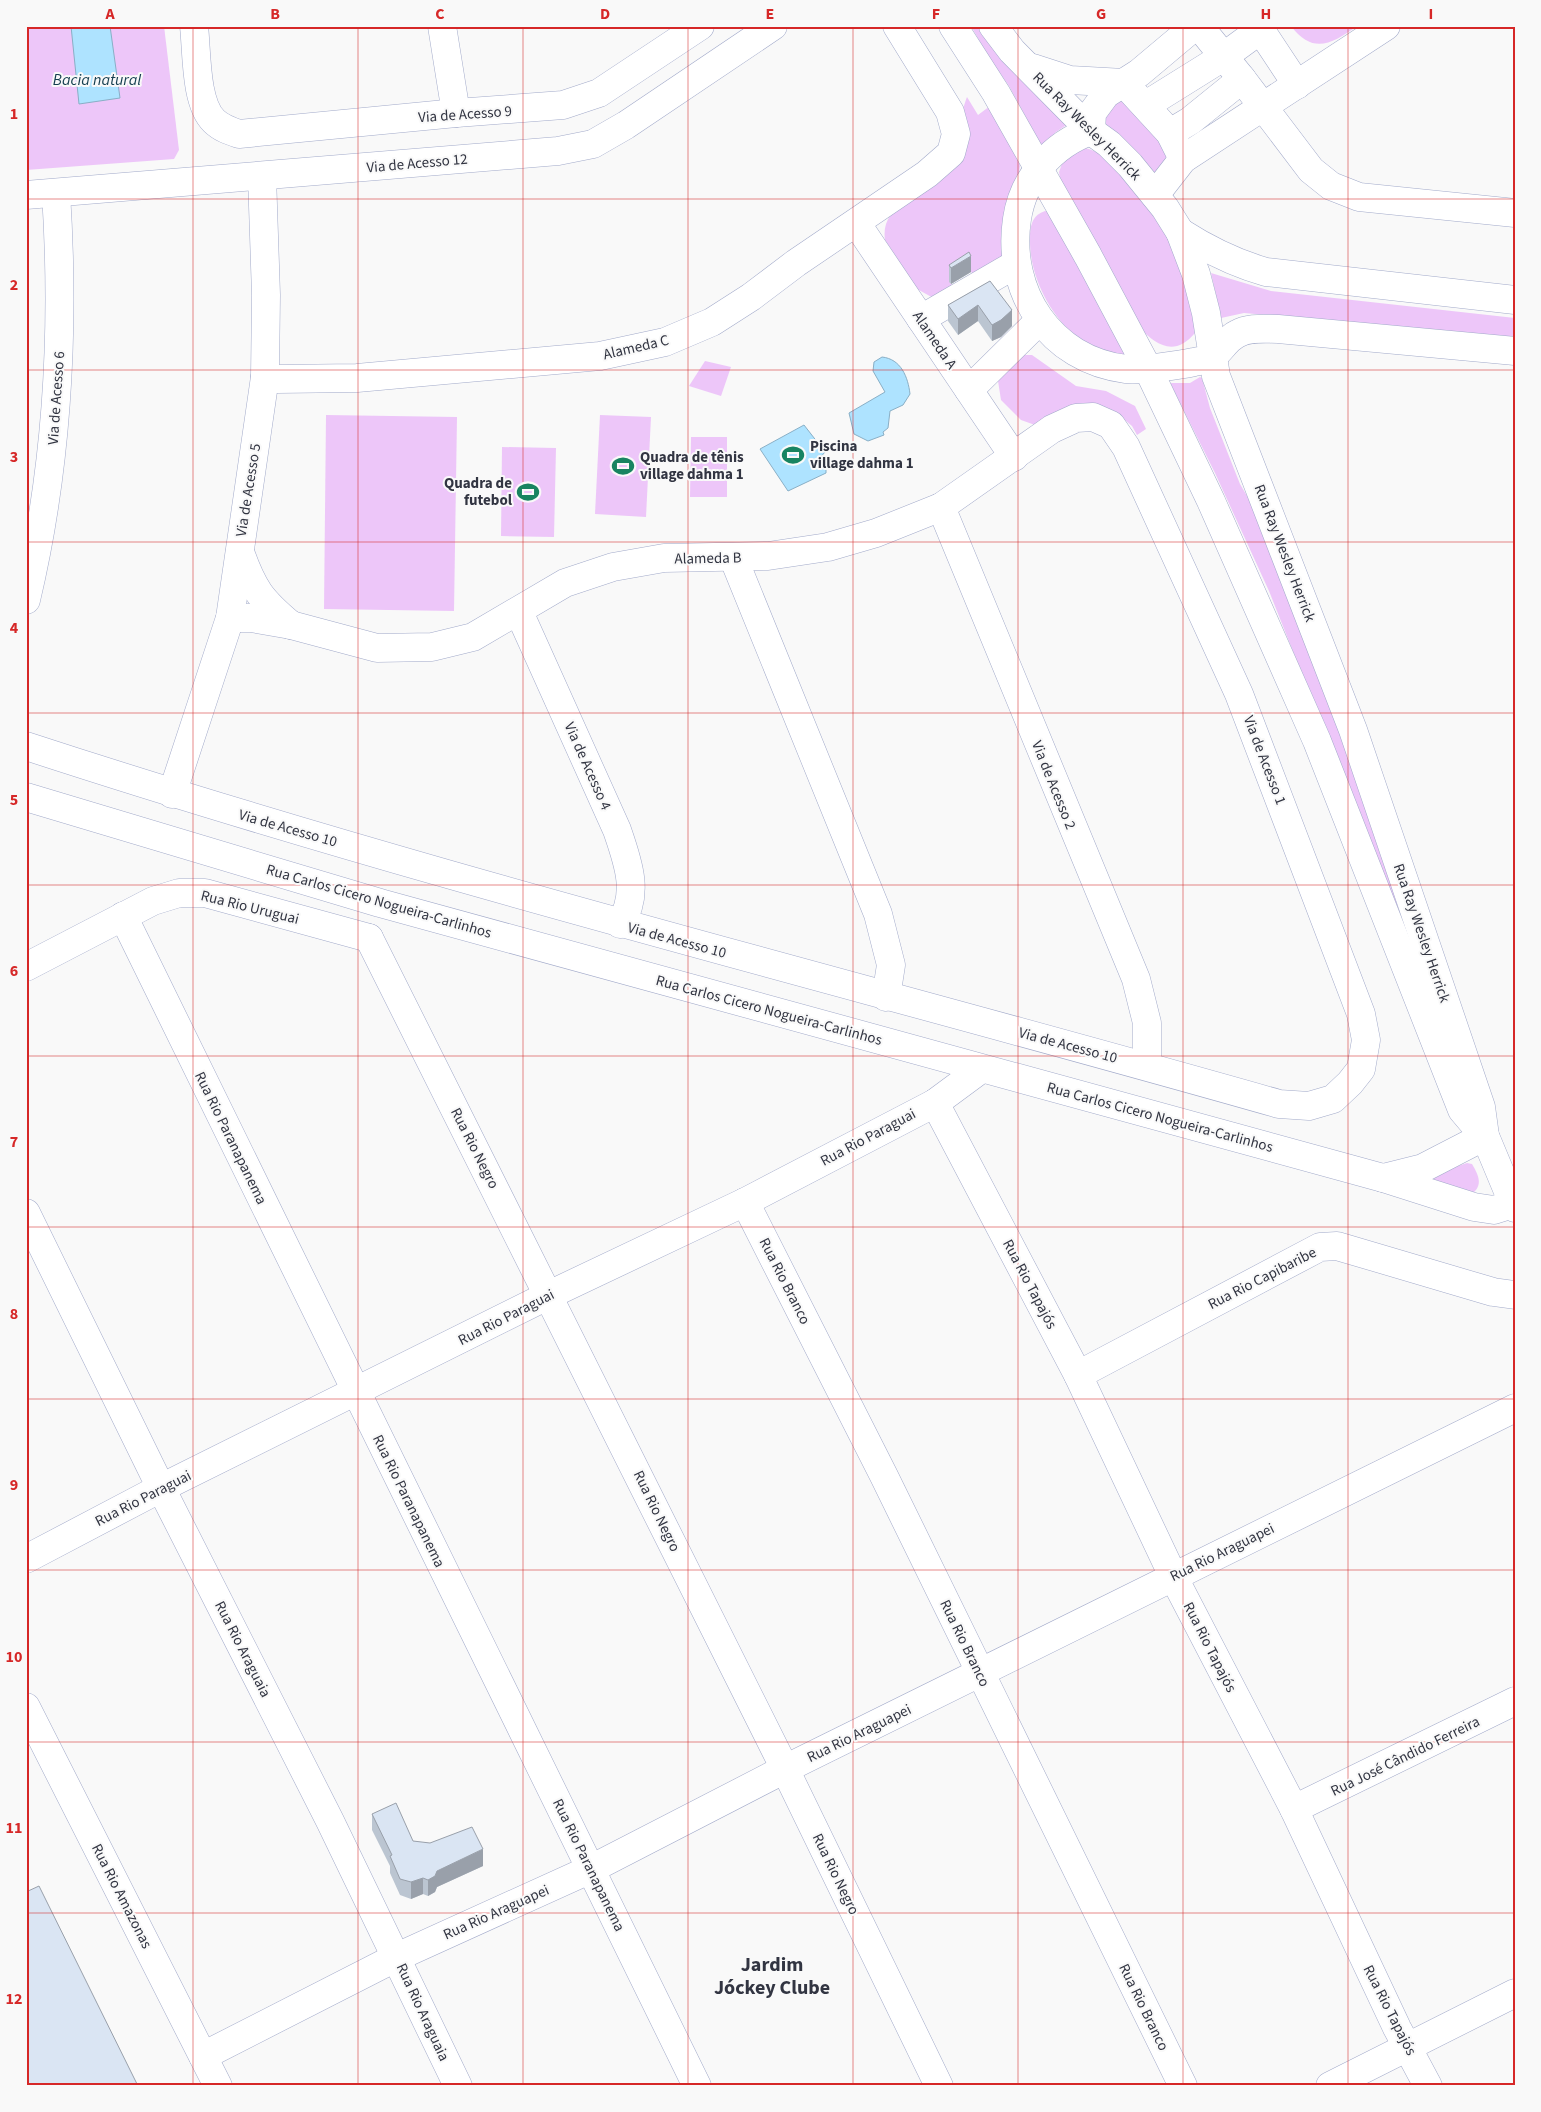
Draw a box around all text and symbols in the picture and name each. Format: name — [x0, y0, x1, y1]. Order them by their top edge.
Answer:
text: A — [104, 3, 115, 25]
text: B — [270, 3, 280, 25]
text: C — [435, 3, 445, 25]
text: D — [600, 3, 610, 25]
text: E — [766, 3, 774, 25]
text: F — [932, 3, 940, 25]
text: G — [1096, 3, 1106, 25]
text: H — [1261, 3, 1271, 25]
text: I — [1429, 3, 1433, 25]
street label: Rua Ray Wesley Herrick — [1028, 67, 1146, 186]
water label: Bacia natural — [53, 69, 141, 91]
street label: Via de Acesso 9 — [417, 101, 513, 128]
text: 1 — [10, 103, 18, 125]
street label: Via de Acesso 12 — [366, 149, 469, 178]
text: 2 — [10, 274, 18, 296]
street label: Alameda A — [907, 307, 962, 374]
street label: Alameda C — [601, 330, 671, 365]
street label: Via de Acesso 6 — [43, 350, 70, 446]
place label: Piscina village dahma 1 — [810, 436, 914, 474]
street label: Via de Acesso 5 — [231, 442, 266, 538]
sports icon: Piscina village dahma 1 — [780, 442, 806, 468]
text: 3 — [10, 446, 18, 468]
place label: Quadra de tênis village dahma 1 — [640, 447, 744, 485]
sports icon: Quadra de tênis village dahma 1 — [610, 453, 636, 479]
place label: Quadra de futebol — [444, 473, 513, 511]
sports icon: Quadra de futebol — [515, 479, 541, 505]
street label: Rua Ray Wesley Herrick — [1249, 481, 1321, 626]
street label: Alameda B — [674, 547, 742, 570]
text: 4 — [10, 617, 19, 639]
street label: Via de Acesso 1 — [1238, 713, 1291, 808]
street label: Via de Acesso 4 — [559, 719, 616, 814]
street label: Via de Acesso 2 — [1026, 738, 1081, 833]
text: 5 — [10, 789, 18, 811]
street label: Via de Acesso 10 — [236, 804, 340, 853]
street label: Rua Carlos Cicero Nogueira-Carlinhos — [264, 859, 494, 944]
street label: Rua Ray Wesley Herrick — [1388, 861, 1455, 1006]
street label: Rua Rio Uruguai — [199, 885, 301, 930]
street label: Via de Acesso 10 — [625, 917, 729, 964]
text: 6 — [10, 960, 18, 982]
street label: Rua Carlos Cicero Nogueira-Carlinhos — [653, 970, 884, 1051]
street label: Via de Acesso 10 — [1016, 1022, 1120, 1069]
street label: Rua Rio Paranapanema — [189, 1068, 272, 1208]
street label: Rua Carlos Cicero Nogueira-Carlinhos — [1044, 1077, 1275, 1158]
street label: Rua Rio Paraguai — [817, 1103, 920, 1171]
street label: Rua Rio Negro — [445, 1104, 504, 1192]
text: 7 — [10, 1131, 18, 1153]
street label: Rua Rio Branco — [754, 1234, 815, 1328]
street label: Rua Rio Tapajós — [997, 1236, 1062, 1333]
street label: Rua Rio Capibaribe — [1204, 1242, 1320, 1315]
street label: Rua Rio Paraguai — [455, 1284, 558, 1351]
text: 8 — [10, 1303, 18, 1325]
street label: Rua Rio Paranapanema — [367, 1431, 450, 1571]
street label: Rua Rio Paraguai — [92, 1465, 195, 1532]
street label: Rua Rio Negro — [628, 1467, 685, 1556]
text: 9 — [10, 1474, 18, 1496]
street label: Rua Rio Araguapei — [1166, 1518, 1278, 1587]
street label: Rua Rio Branco — [934, 1596, 995, 1690]
street label: Rua Rio Araguaia — [209, 1597, 276, 1701]
street label: Rua Rio Tapajós — [1178, 1598, 1241, 1696]
text: 10 — [6, 1646, 22, 1668]
street label: Rua Rio Araguapei — [803, 1699, 915, 1768]
street label: Rua José Cândido Ferreira — [1327, 1711, 1483, 1802]
street label: Rua Rio Paranapanema — [547, 1795, 630, 1935]
text: 11 — [6, 1817, 22, 1839]
street label: Rua Rio Negro — [807, 1830, 864, 1919]
street label: Rua Rio Amazonas — [86, 1840, 157, 1952]
street label: Rua Rio Araguapei — [440, 1880, 553, 1945]
district label: Jardim Jóckey Clube — [714, 1951, 830, 2002]
street label: Rua Rio Araguaia — [391, 1960, 454, 2065]
street label: Rua Rio Branco — [1113, 1960, 1174, 2054]
street label: Rua Rio Tapajós — [1358, 1961, 1421, 2059]
text: 12 — [6, 1988, 22, 2010]

